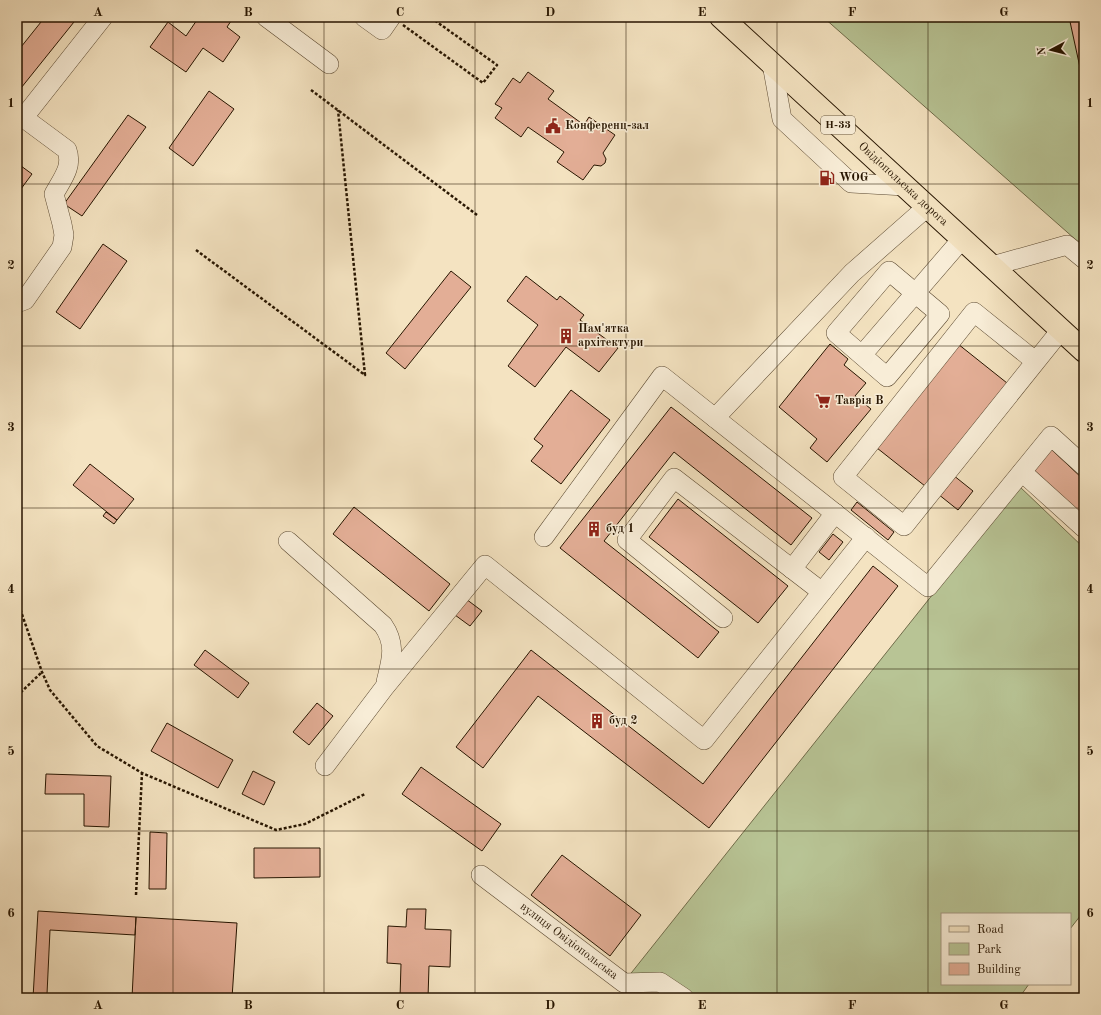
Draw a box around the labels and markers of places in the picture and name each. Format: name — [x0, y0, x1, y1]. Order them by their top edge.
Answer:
public building icon: Конференц-зал — [544, 117, 562, 135]
place label: Конференц-зал — [565, 120, 649, 132]
fuel station icon: WOG — [818, 169, 836, 187]
place label: WOG — [839, 172, 869, 184]
place label: Пам'ятка архітектури — [578, 323, 643, 349]
building icon: Пам'ятка архітектури — [557, 327, 575, 345]
supermarket icon: Таврія В — [814, 392, 832, 410]
place label: Таврія В — [835, 395, 883, 407]
building icon: буд 1 — [585, 520, 603, 538]
place label: буд 1 — [606, 523, 634, 535]
building icon: буд 2 — [588, 712, 606, 730]
place label: буд 2 — [609, 715, 637, 727]

